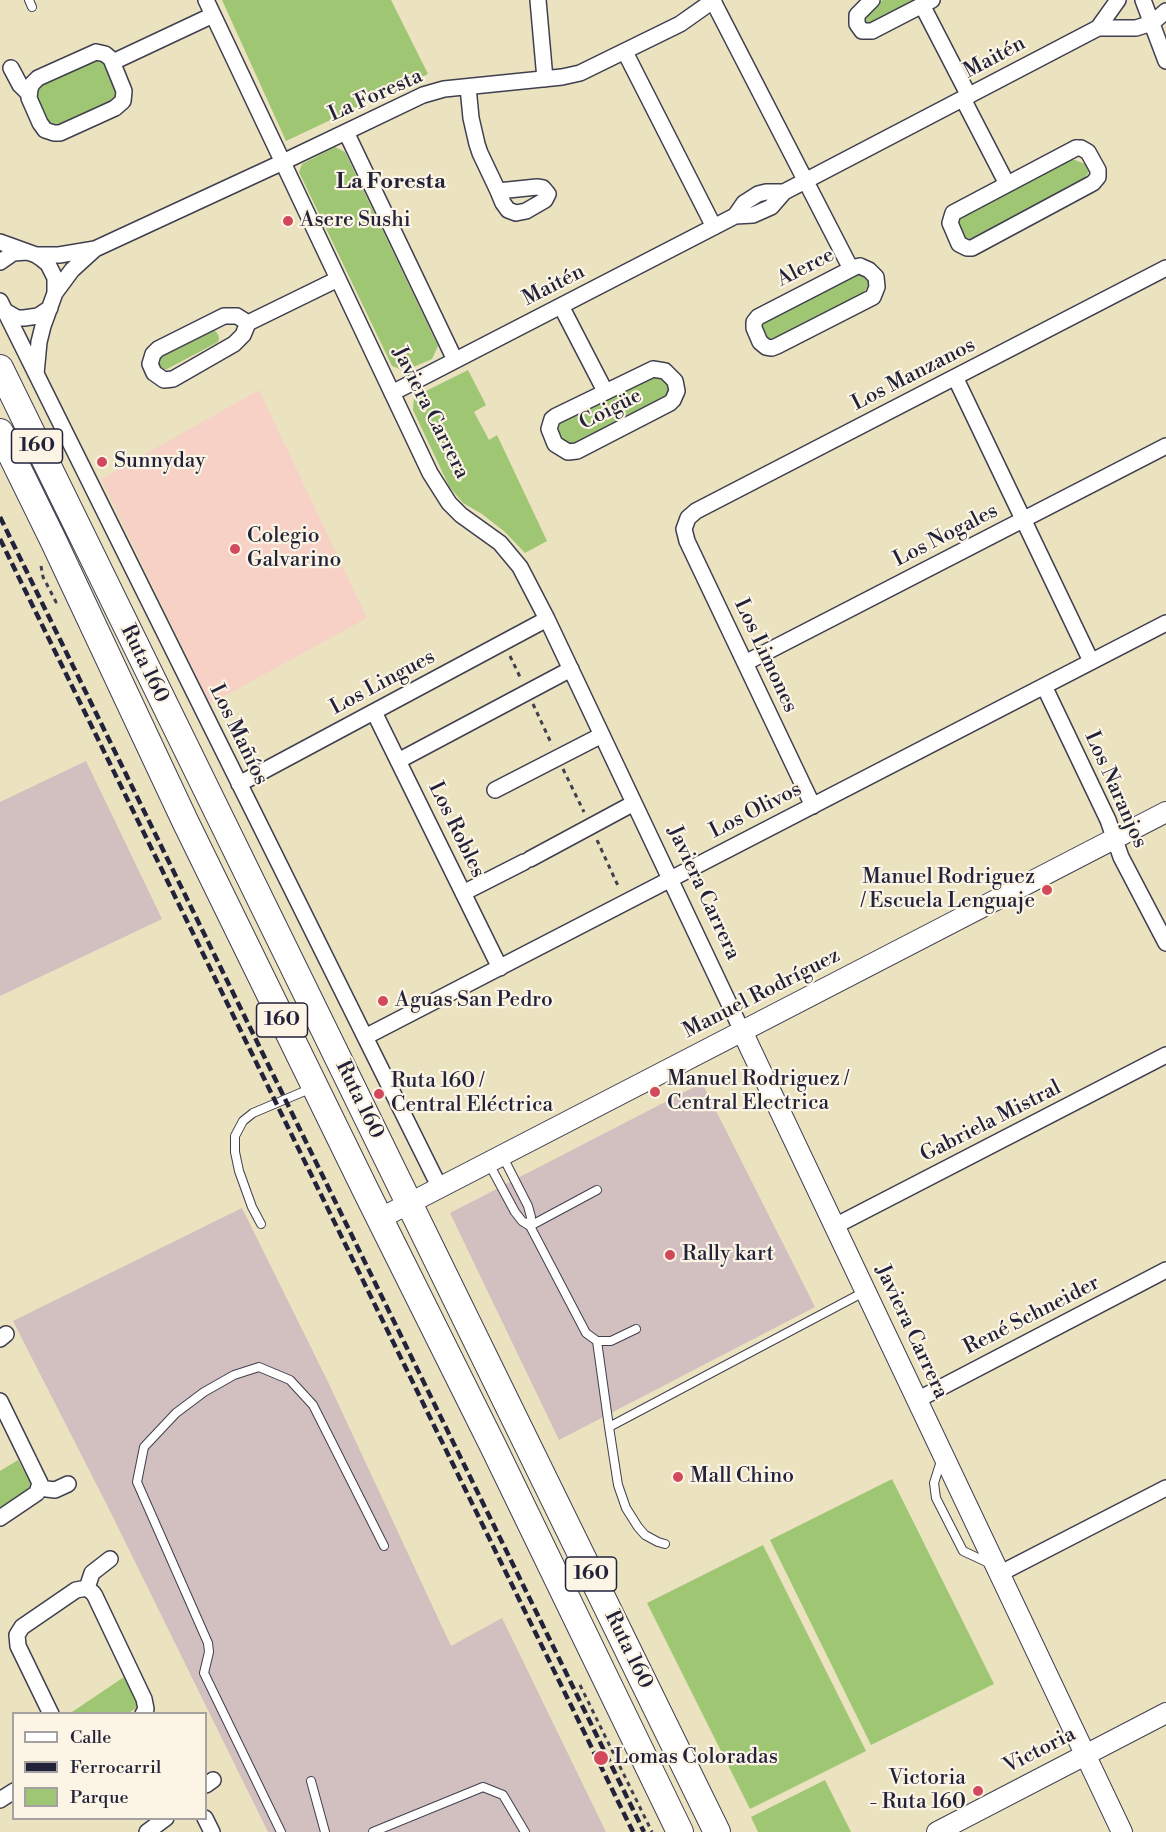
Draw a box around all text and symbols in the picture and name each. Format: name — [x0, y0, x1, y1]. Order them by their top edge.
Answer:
street label: Maitén — [960, 31, 1030, 85]
street label: La Foresta — [325, 64, 427, 128]
district label: La Foresta — [336, 170, 446, 196]
place label: Asere Sushi — [300, 208, 411, 234]
marker: Asere Sushi — [281, 214, 295, 228]
street label: Alerce — [773, 243, 839, 293]
street label: Maitén — [519, 260, 589, 312]
street label: Los Manzanos — [848, 333, 980, 417]
street label: Javiera Carrera — [386, 343, 474, 483]
street label: Coigüe — [576, 384, 646, 436]
road number: 160 — [12, 429, 63, 463]
place label: Sunnyday — [114, 449, 205, 475]
marker: Sunnyday — [95, 455, 109, 469]
street label: Los Nogales — [890, 499, 1002, 573]
place label: Colegio Galvarino — [247, 524, 341, 574]
marker: Colegio Galvarino — [228, 542, 242, 556]
street label: Los Limones — [728, 595, 802, 717]
street label: Ruta 160 — [114, 621, 174, 707]
street label: Los Lingues — [326, 645, 440, 721]
street label: Los Mañíos — [203, 681, 273, 789]
street label: Los Naranjos — [1078, 728, 1152, 852]
street label: Los Olivos — [706, 777, 806, 845]
street label: Los Robles — [422, 778, 490, 882]
street label: Javiera Carrera — [661, 822, 745, 964]
place label: Manuel Rodriguez / Escuela Lenguaje — [861, 865, 1035, 915]
marker: Manuel Rodriguez / Escuela Lenguaje — [1040, 883, 1054, 897]
street label: Manuel Rodríguez — [679, 944, 845, 1044]
place label: Aguas San Pedro — [395, 988, 553, 1014]
marker: Aguas San Pedro — [376, 994, 390, 1008]
road number: 160 — [256, 1003, 308, 1037]
street label: Ruta 160 — [329, 1057, 389, 1143]
place label: Manuel Rodriguez / Central Electrica — [667, 1067, 848, 1117]
place label: Ruta 160 / Central Eléctrica — [391, 1069, 553, 1119]
street label: Gabriela Mistral — [916, 1076, 1066, 1168]
marker: Manuel Rodriguez / Central Electrica — [648, 1085, 662, 1099]
marker: Ruta 160 / Central Eléctrica — [372, 1087, 386, 1101]
place label: Rally kart — [682, 1242, 774, 1268]
marker: Rally kart — [663, 1248, 677, 1262]
street label: Javiera Carrera — [869, 1261, 953, 1403]
street label: René Schneider — [960, 1271, 1104, 1361]
place label: Mall Chino — [690, 1464, 794, 1490]
marker: Mall Chino — [671, 1470, 685, 1484]
road number: 160 — [566, 1557, 616, 1591]
street label: Ruta 160 — [598, 1607, 658, 1693]
legend — [12, 1712, 207, 1820]
street label: Victoria — [1000, 1722, 1080, 1780]
text: Calle — [70, 1726, 111, 1749]
place label: Lomas Coloradas — [614, 1745, 778, 1771]
marker: Lomas Coloradas — [592, 1749, 610, 1767]
text: Ferrocarril — [70, 1756, 161, 1779]
place label: Victoria - Ruta 160 — [869, 1766, 966, 1816]
marker: Victoria - Ruta 160 — [971, 1784, 985, 1798]
text: Parque — [70, 1786, 129, 1809]

